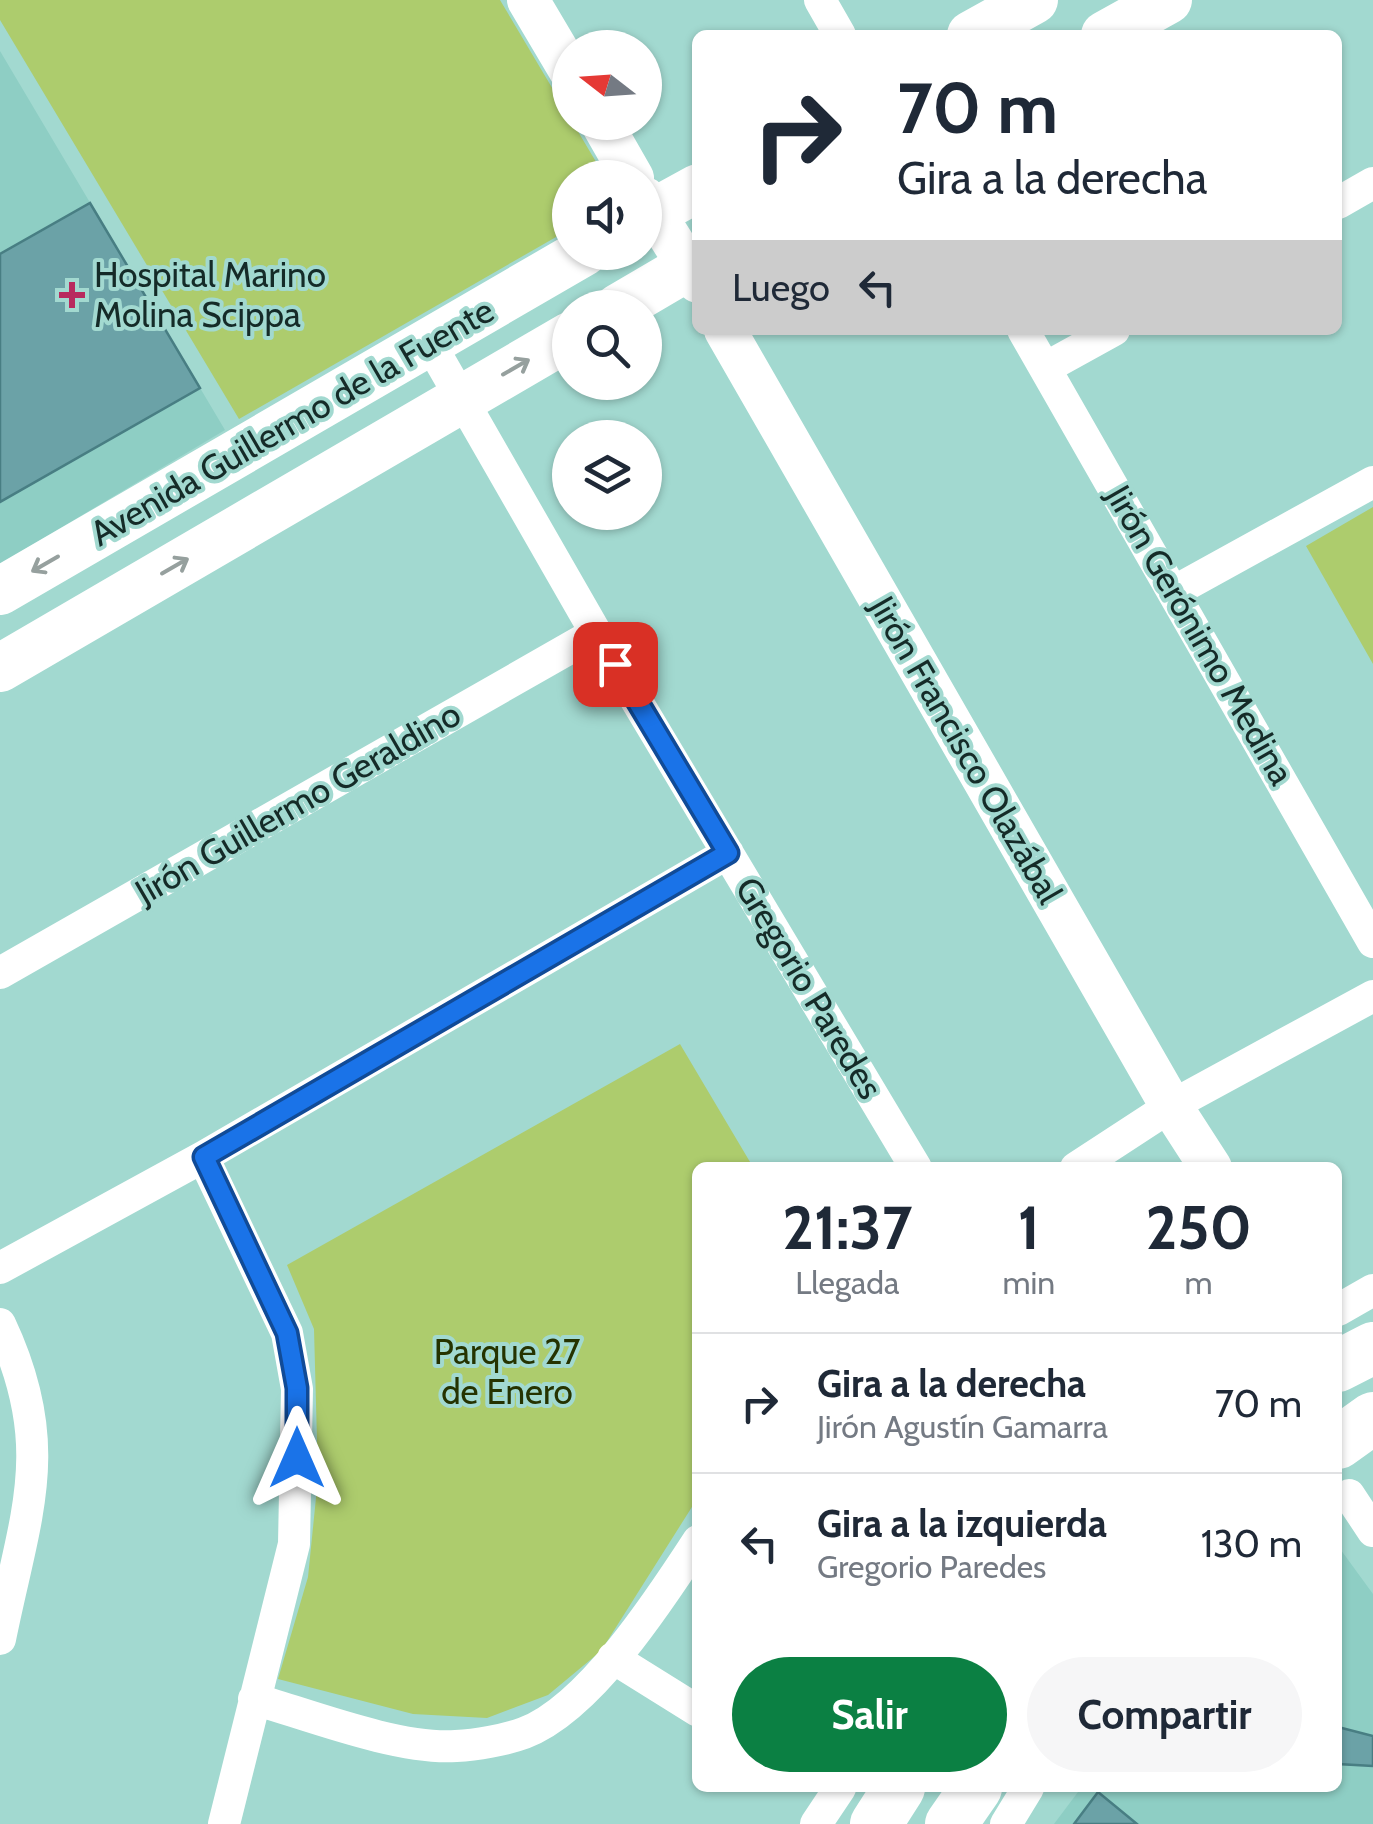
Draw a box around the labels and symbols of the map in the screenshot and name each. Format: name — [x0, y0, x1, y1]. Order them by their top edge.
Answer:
north arrow — [552, 30, 662, 140]
place label: Hospital Marino Molina Scippa — [94, 253, 326, 336]
marker: Hospital Marino Molina Scippa — [59, 282, 85, 308]
street label: Avenida Guillermo de la Fuente — [82, 288, 501, 555]
one-way arrow — [501, 357, 530, 377]
street label: Jirón Gerónimo Medina — [1097, 477, 1304, 792]
one-way arrow — [31, 555, 61, 575]
one-way arrow — [160, 556, 189, 576]
street label: Jirón Francisco Olazábal — [860, 588, 1072, 912]
pin — [573, 622, 658, 707]
street label: Jirón Guillermo Geraldino — [127, 692, 468, 914]
street label: Gregorio Paredes — [726, 869, 892, 1106]
park label: Parque 27 de Enero — [434, 1330, 581, 1413]
position arrow — [245, 1406, 349, 1510]

